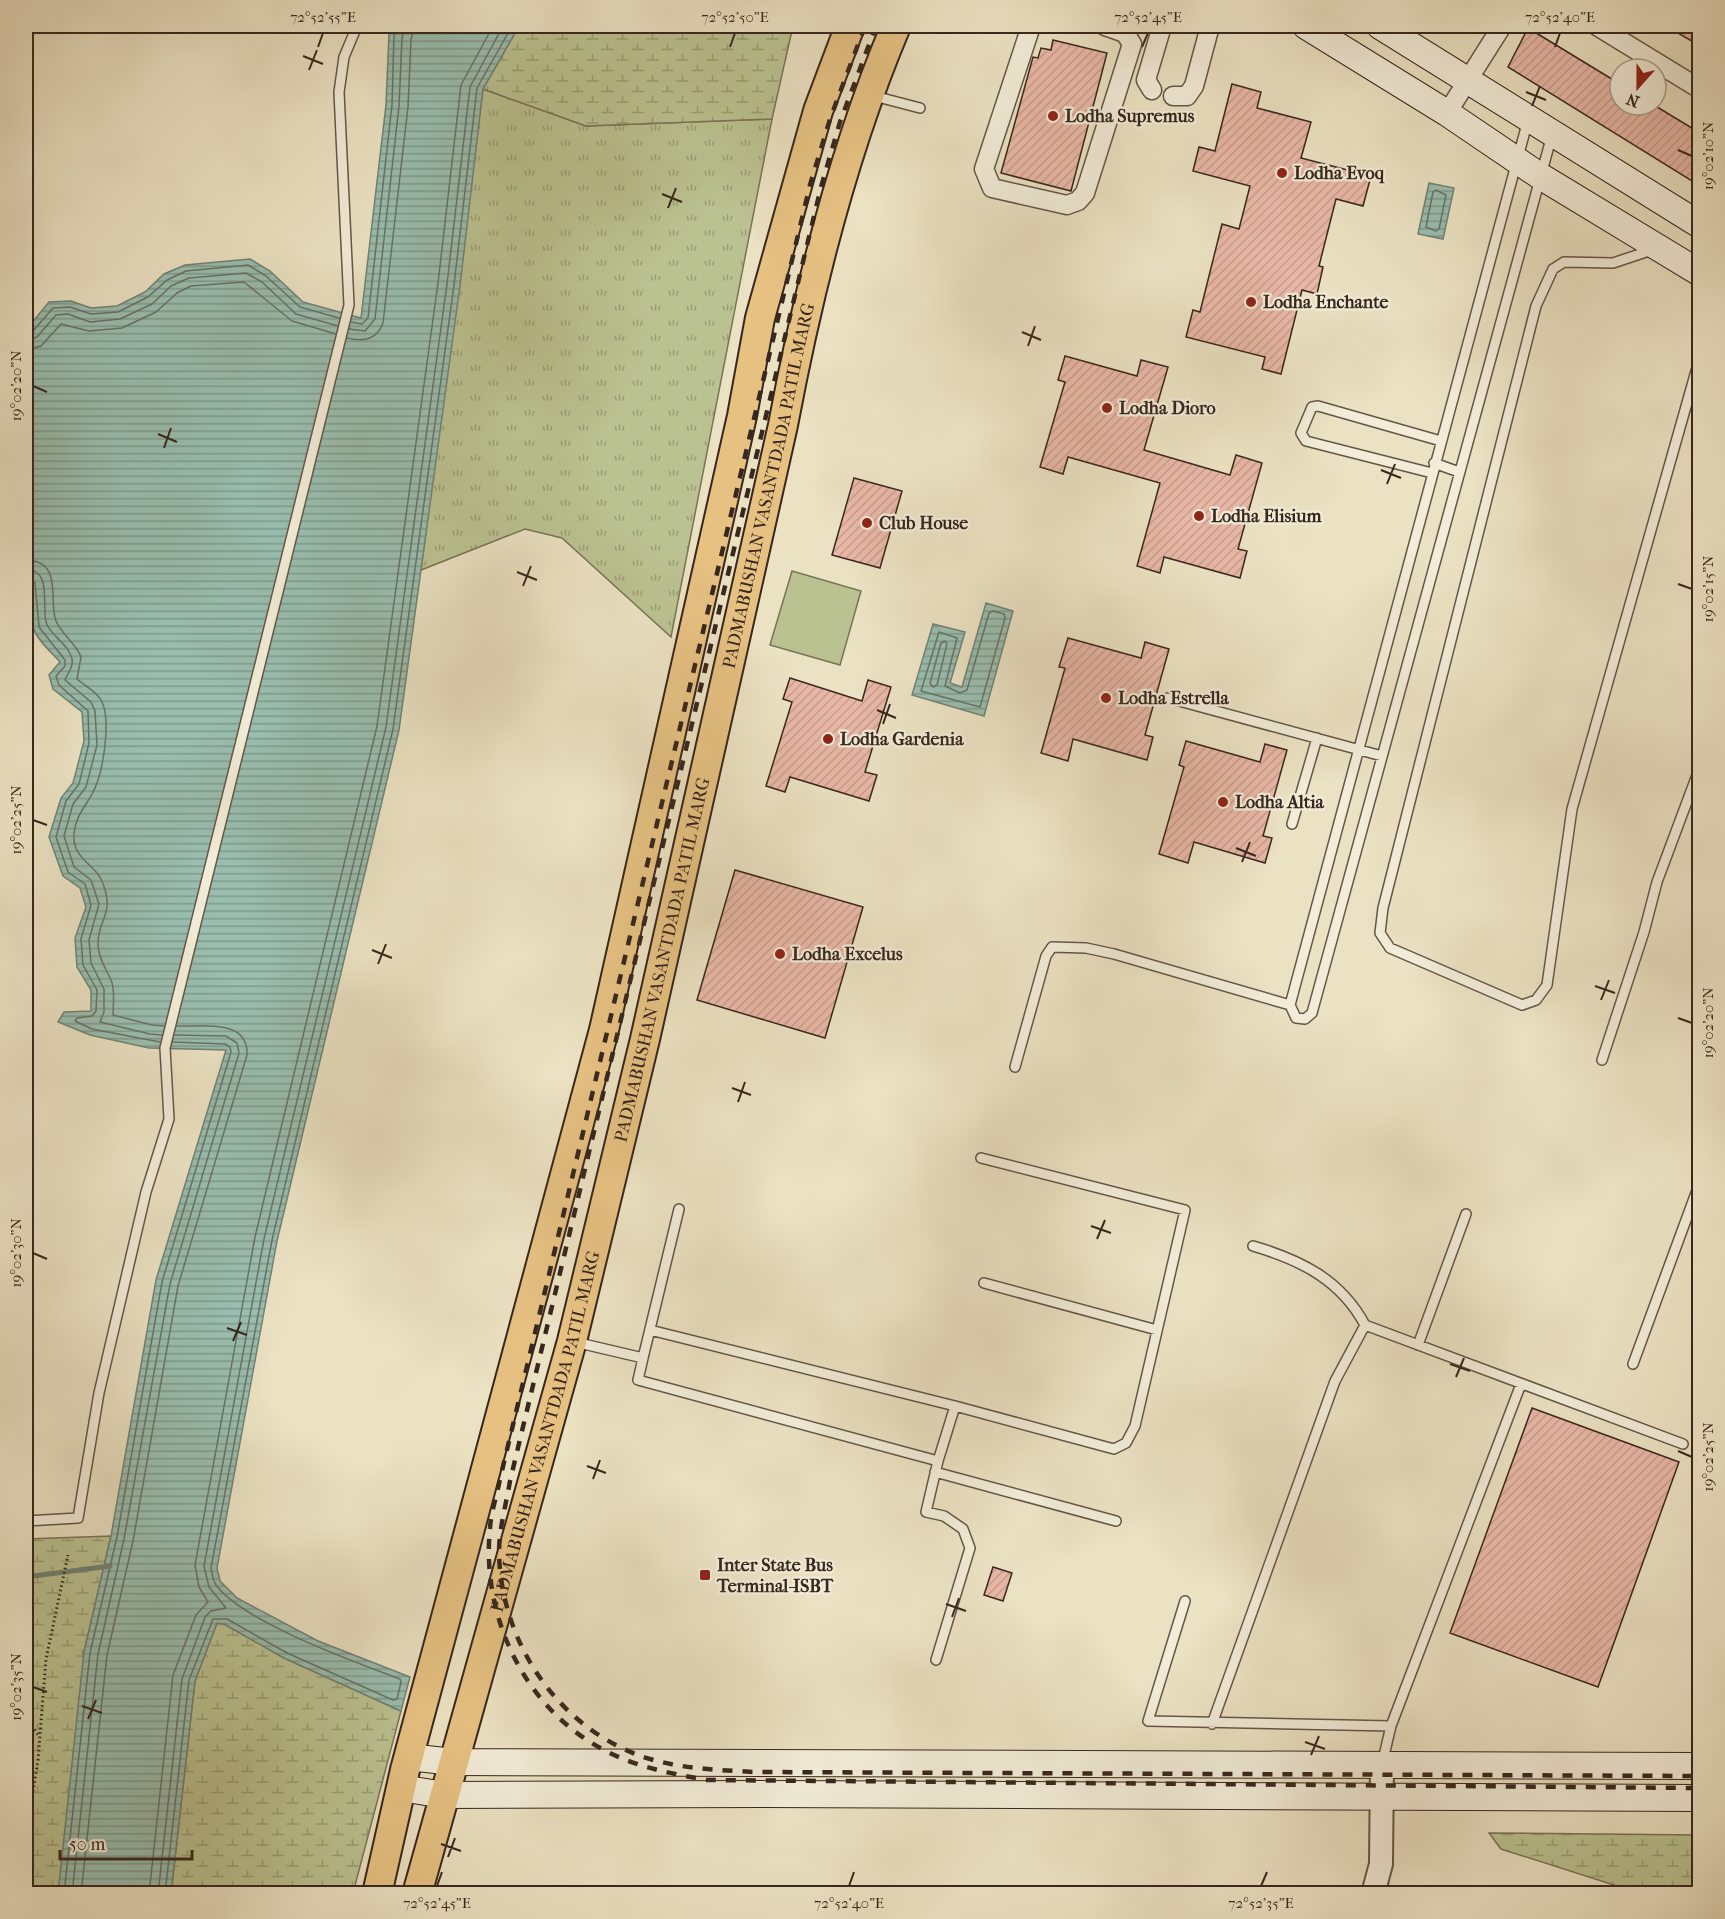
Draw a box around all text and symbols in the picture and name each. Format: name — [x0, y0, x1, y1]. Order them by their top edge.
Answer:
text: 72°52'55"E — [290, 8, 356, 26]
text: 72°52'50"E — [701, 8, 769, 26]
text: 72°52'45"E — [1114, 8, 1182, 26]
text: 72°52'40"E — [1525, 8, 1595, 26]
north arrow — [1608, 57, 1668, 117]
text: N — [1623, 89, 1642, 112]
place label: Lodha Supremus — [1065, 106, 1195, 127]
marker: Lodha Supremus — [1046, 109, 1060, 123]
text: 19°02'10"N — [1699, 121, 1717, 190]
place label: Lodha Evoq — [1294, 163, 1385, 184]
marker: Lodha Evoq — [1275, 166, 1289, 180]
place label: Lodha Enchante — [1263, 292, 1389, 313]
marker: Lodha Enchante — [1244, 295, 1258, 309]
street label: PADMABUSHAN VASANTDADA PATIL MARG — [719, 301, 819, 670]
text: 19°02'20"N — [7, 350, 25, 422]
place label: Lodha Dioro — [1119, 398, 1216, 419]
marker: Lodha Dioro — [1100, 401, 1114, 415]
place label: Lodha Elisium — [1211, 506, 1322, 527]
marker: Lodha Elisium — [1192, 509, 1206, 523]
place label: Club House — [879, 513, 968, 534]
marker: Club House — [860, 516, 874, 530]
text: 19°02'15"N — [1699, 555, 1717, 622]
place label: Lodha Estrella — [1118, 688, 1230, 709]
marker: Lodha Estrella — [1099, 691, 1113, 705]
place label: Lodha Gardenia — [840, 729, 964, 750]
marker: Lodha Gardenia — [821, 732, 835, 746]
street label: PADMABUSHAN VASANTDADA PATIL MARG — [610, 775, 715, 1144]
text: 19°02'25"N — [7, 785, 25, 855]
place label: Lodha Altia — [1235, 792, 1324, 813]
marker: Lodha Altia — [1216, 795, 1230, 809]
place label: Lodha Excelus — [792, 944, 903, 965]
marker: Lodha Excelus — [773, 947, 787, 961]
text: 19°02'20"N — [1699, 987, 1717, 1059]
text: 19°02'30"N — [7, 1218, 25, 1288]
street label: PADMABUSHAN VASANTDADA PATIL MARG — [487, 1249, 604, 1615]
text: 19°02'25"N — [1699, 1422, 1717, 1492]
place label: Inter State Bus Terminal-ISBT — [716, 1555, 834, 1597]
marker: Inter State Bus Terminal-ISBT — [698, 1568, 712, 1582]
text: 19°02'35"N — [7, 1653, 25, 1721]
scale bar — [60, 1823, 192, 1861]
text: 50 m — [69, 1834, 106, 1855]
text: 72°52'45"E — [403, 1894, 471, 1912]
text: 72°52'40"E — [814, 1894, 884, 1912]
text: 72°52'35"E — [1228, 1894, 1294, 1912]

